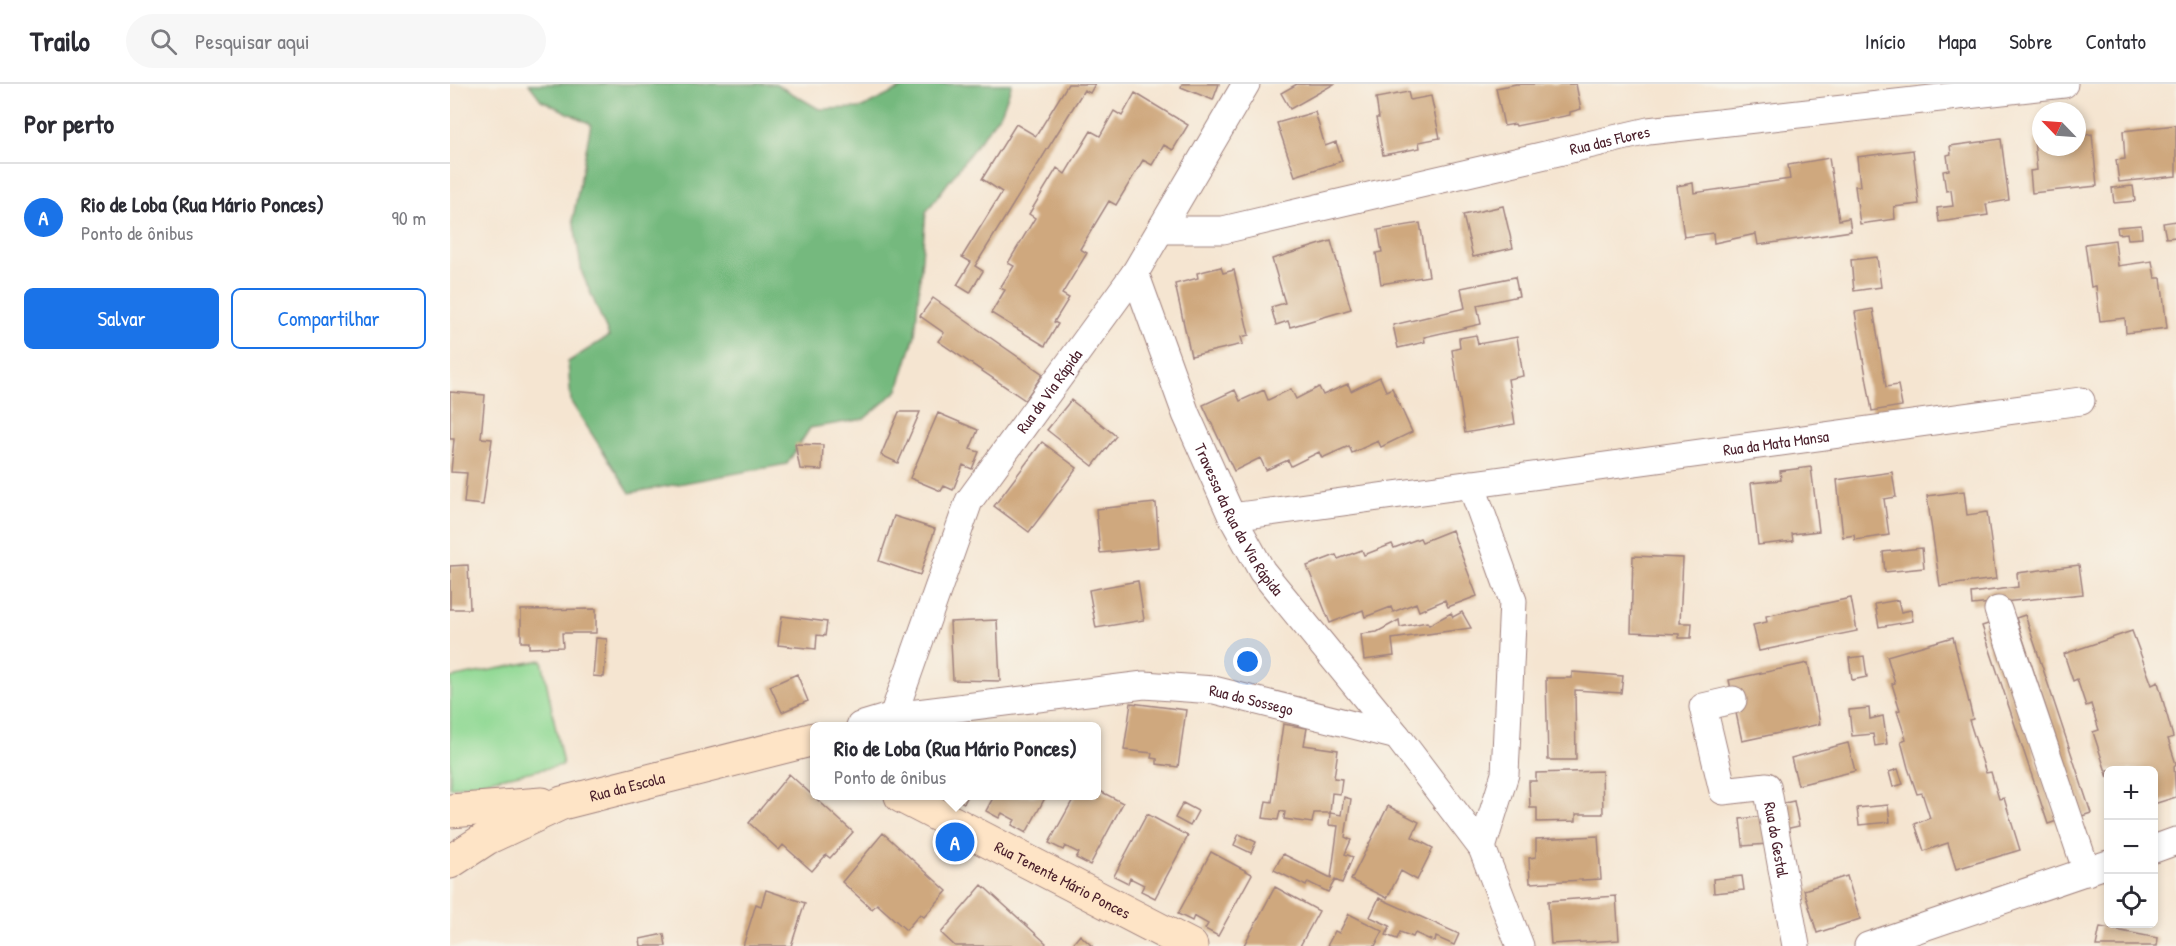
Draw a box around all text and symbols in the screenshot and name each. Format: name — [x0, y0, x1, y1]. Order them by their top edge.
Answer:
search box — [126, 14, 546, 68]
text: Trailo — [30, 22, 90, 60]
icon: search — [147, 25, 180, 58]
text: Pesquisar aqui — [195, 26, 310, 56]
text: Início — [1865, 27, 1905, 56]
text: Mapa — [1938, 27, 1976, 56]
text: Sobre — [2009, 27, 2052, 56]
text: Contato — [2085, 27, 2146, 56]
north arrow — [2032, 102, 2086, 156]
text: Por perto — [24, 106, 114, 141]
street label: Rua das Flores — [1567, 120, 1652, 160]
text: Rio de Loba (Rua Mário Ponces) — [81, 189, 324, 219]
text: A — [39, 204, 48, 231]
text: 90 m — [392, 204, 426, 231]
text: Ponto de ônibus — [81, 219, 193, 246]
button: Salvar — [24, 288, 219, 349]
button: Compartilhar — [231, 288, 426, 349]
street label: Rua da Via Rápida — [1011, 345, 1087, 438]
street label: Rua da Mata Mansa — [1722, 425, 1830, 461]
street label: Travessa da Rua da Via Rápida — [1189, 440, 1289, 600]
your location — [1233, 647, 1262, 676]
street label: Rua do Sossego — [1209, 679, 1296, 721]
popup — [810, 722, 1101, 800]
text: Rio de Loba (Rua Mário Ponces) — [834, 733, 1077, 763]
text: Ponto de ônibus — [834, 763, 946, 790]
street label: Rua da Escola — [587, 766, 667, 807]
map controls — [2104, 766, 2158, 928]
button: + — [2104, 766, 2158, 820]
street label: Rua do Gestal — [1759, 800, 1794, 880]
pin: A — [936, 820, 974, 864]
button: − — [2104, 820, 2158, 874]
street label: Rua Tenente Mário Ponces — [991, 835, 1134, 924]
button: locate — [2104, 874, 2158, 928]

